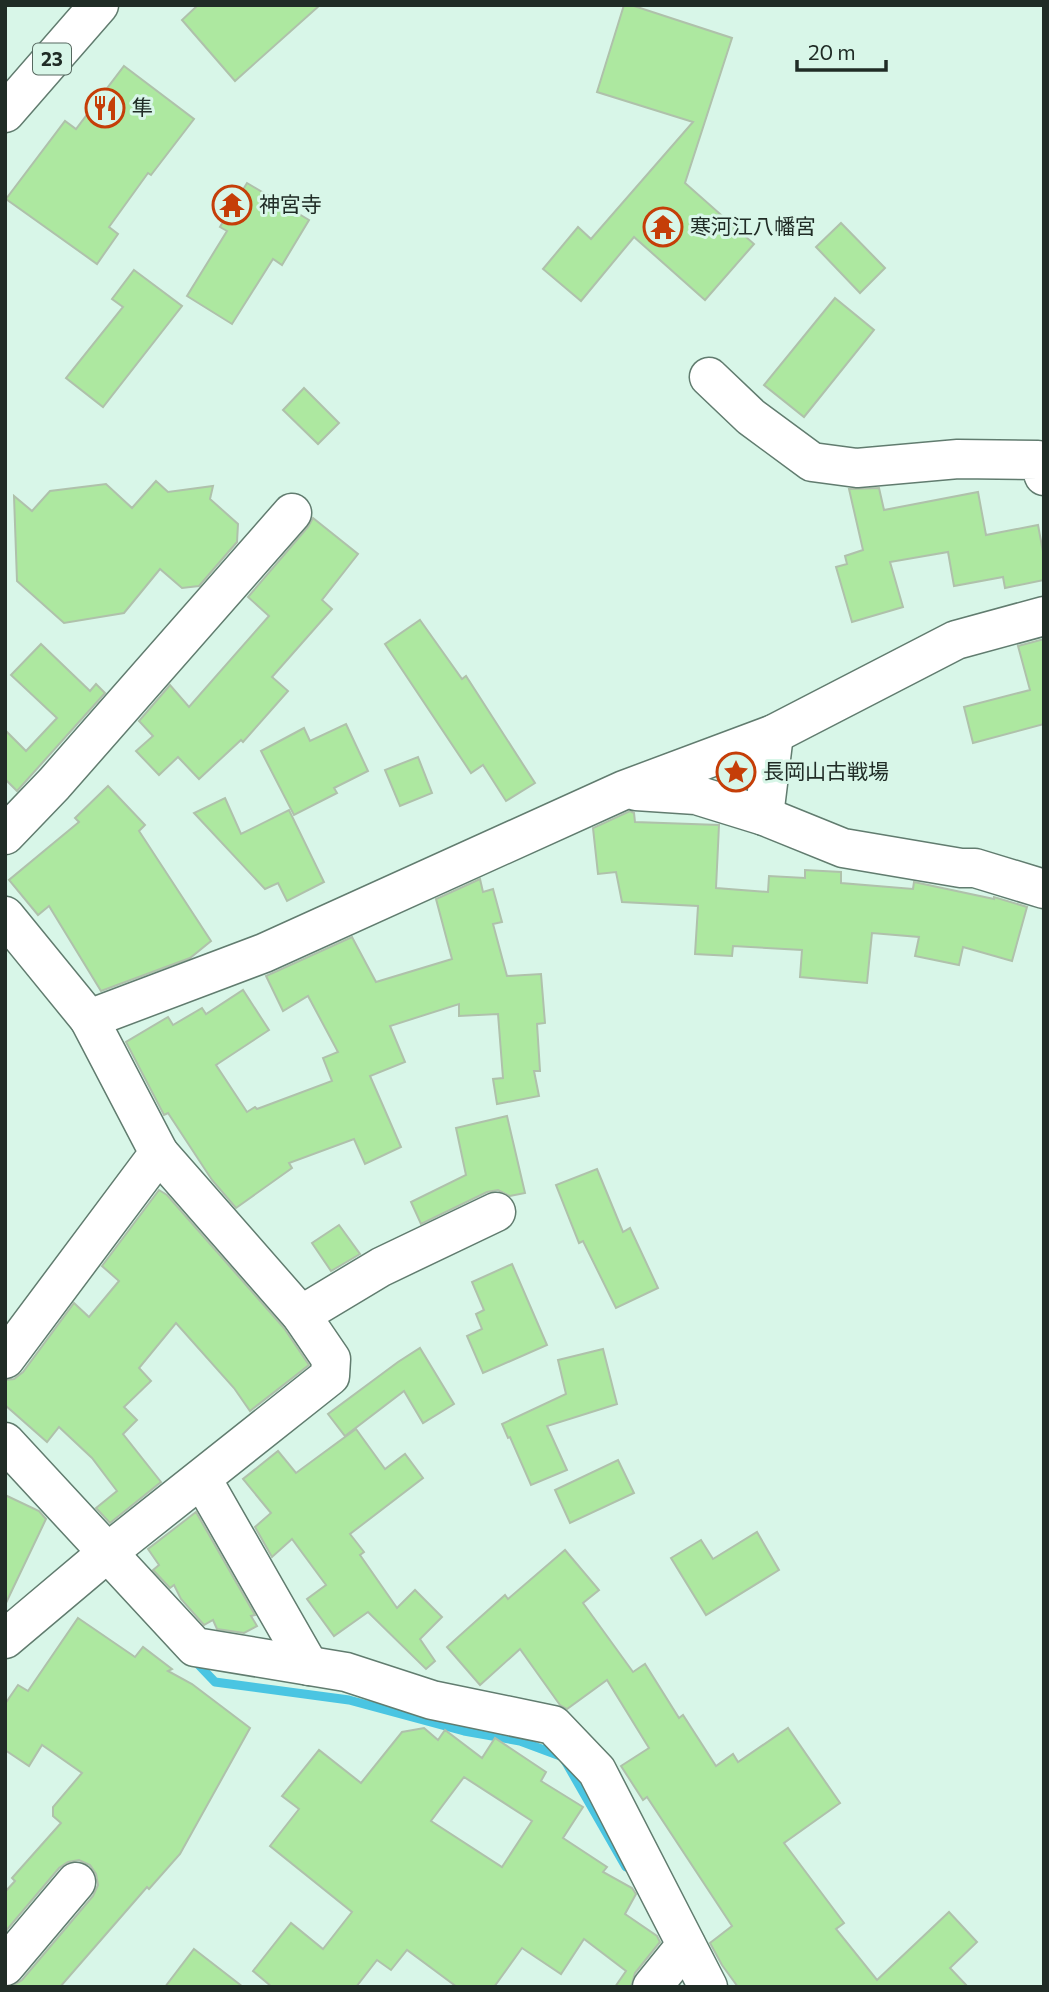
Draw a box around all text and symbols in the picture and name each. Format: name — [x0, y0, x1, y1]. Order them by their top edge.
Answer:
scale bar — [797, 28, 886, 72]
text: 20 m — [808, 39, 856, 64]
road number: 23 — [33, 44, 71, 74]
restaurant icon: 隼 — [84, 87, 126, 129]
place label: 隼 — [132, 94, 153, 119]
temple icon: 神宮寺 — [211, 184, 253, 226]
place label: 神宮寺 — [259, 191, 322, 216]
temple icon: 寒河江八幡宮 — [642, 206, 684, 248]
place label: 寒河江八幡宮 — [690, 213, 816, 238]
place icon: 長岡山古戦場 — [715, 751, 757, 793]
place label: 長岡山古戦場 — [763, 758, 889, 783]

